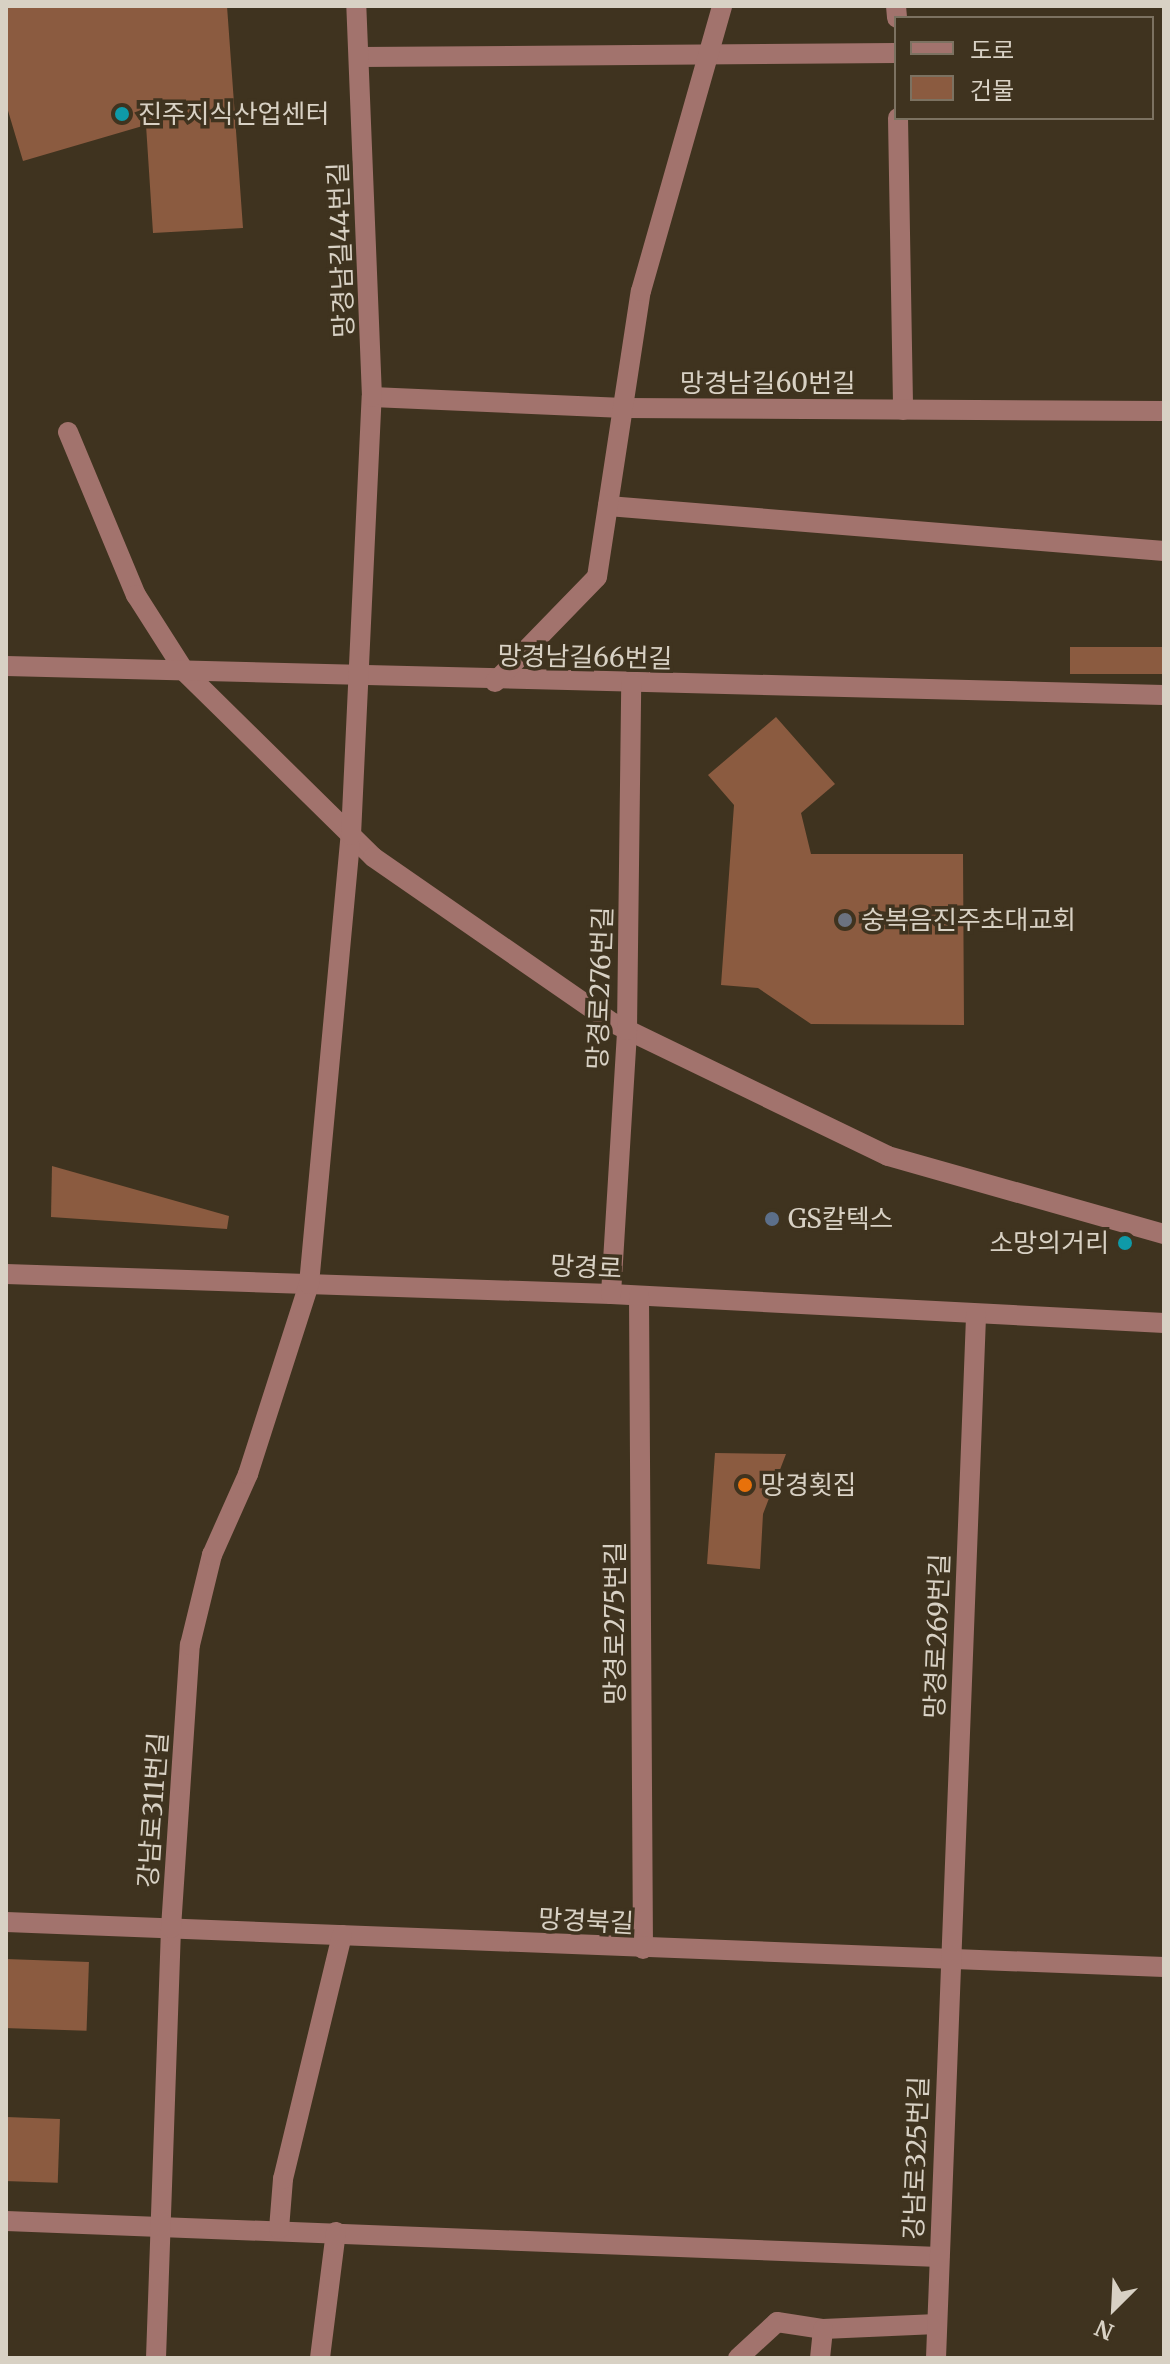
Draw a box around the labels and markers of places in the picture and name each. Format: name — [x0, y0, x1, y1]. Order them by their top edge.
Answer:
place label: 진주지식산업센터 — [138, 98, 329, 130]
marker: 진주지식산업센터 — [113, 105, 131, 123]
place label: 숭복음진주초대교회 — [861, 904, 1076, 936]
marker: 숭복음진주초대교회 — [836, 911, 854, 929]
place label: GS칼텍스 — [788, 1203, 894, 1235]
marker: GS칼텍스 — [763, 1210, 781, 1228]
place label: 소망의거리 — [989, 1227, 1109, 1259]
marker: 소망의거리 — [1116, 1234, 1134, 1252]
place label: 망경횟집 — [761, 1469, 857, 1501]
marker: 망경횟집 — [736, 1476, 754, 1494]

